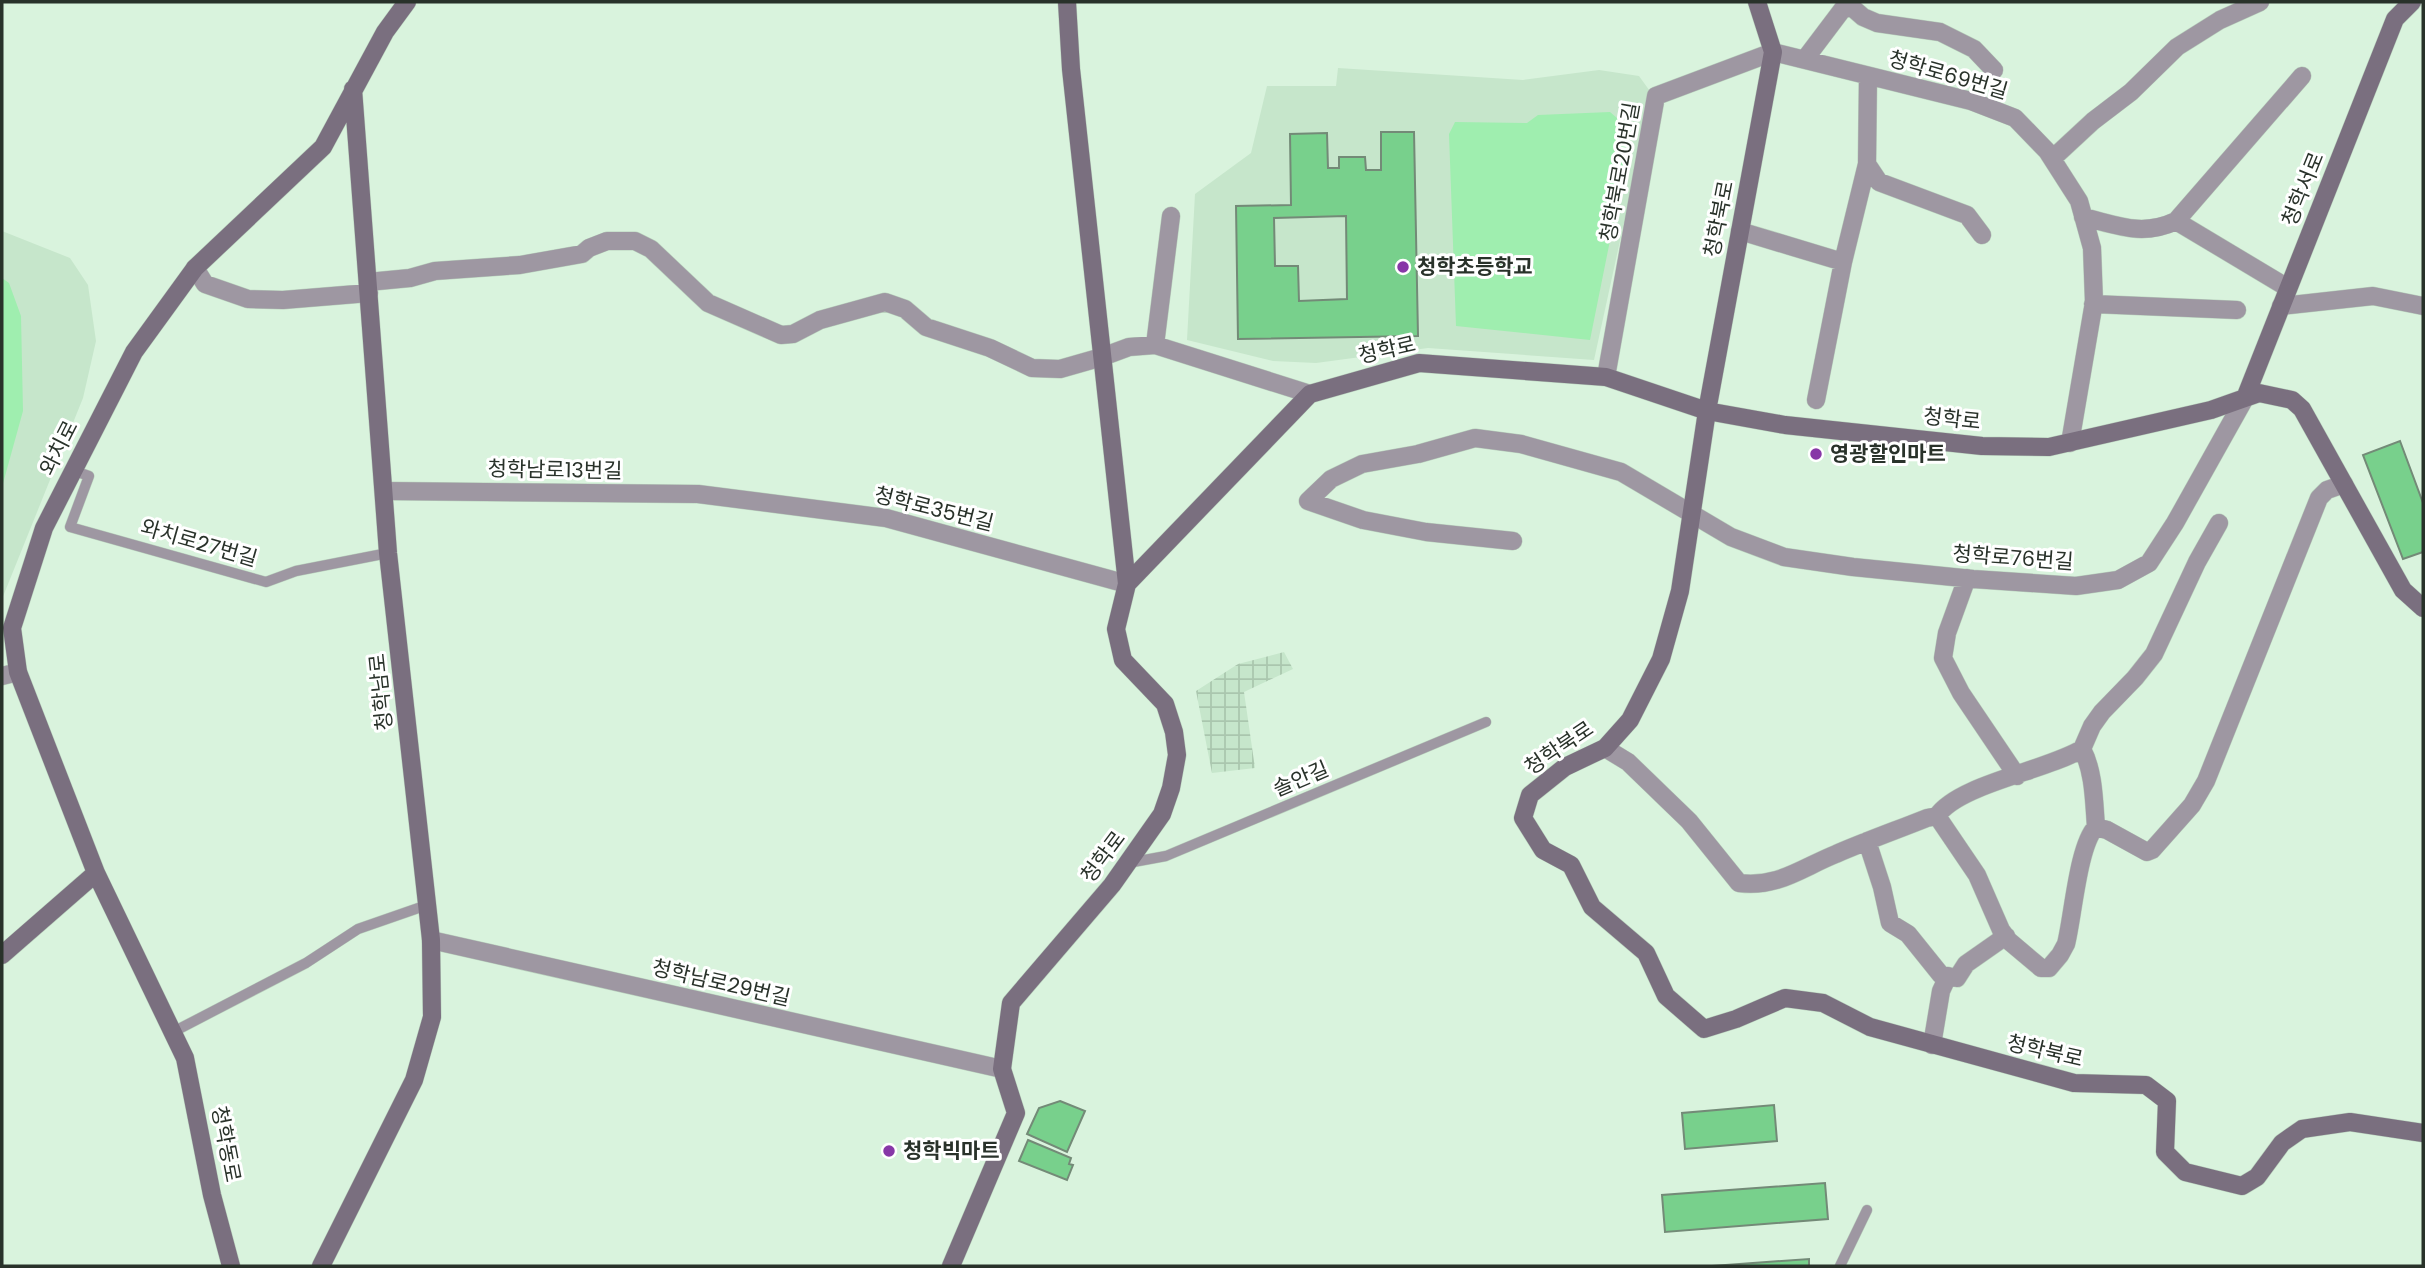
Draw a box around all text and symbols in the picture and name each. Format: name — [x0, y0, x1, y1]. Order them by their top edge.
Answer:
street label: 청학로69번길 — [1885, 44, 2011, 105]
street label: 청학북로20번길 — [1593, 100, 1646, 244]
street label: 청학서로 — [2275, 148, 2330, 230]
street label: 청학북로 — [1697, 178, 1740, 260]
place label: 청학초등학교 — [1417, 252, 1533, 281]
marker: 청학초등학교 — [1395, 259, 1411, 275]
street label: 청학로 — [1355, 329, 1418, 370]
street label: 청학로 — [1922, 401, 1982, 436]
street label: 와치로 — [32, 415, 85, 480]
place label: 영광할인마트 — [1830, 439, 1946, 468]
marker: 영광할인마트 — [1808, 446, 1824, 462]
street label: 청학남로13번길 — [487, 454, 623, 485]
street label: 청학로35번길 — [871, 480, 997, 537]
street label: 와치로27번길 — [137, 512, 261, 573]
street label: 청학로76번길 — [1951, 539, 2075, 576]
street label: 청학남로 — [362, 652, 399, 732]
street label: 청학북로 — [1519, 714, 1599, 781]
street label: 솔안길 — [1268, 754, 1333, 803]
street label: 청학로 — [1074, 825, 1132, 889]
street label: 청학남로29번길 — [649, 952, 793, 1013]
street label: 청학북로 — [2004, 1028, 2086, 1073]
street label: 청학동로 — [205, 1103, 248, 1185]
place label: 청학빅마트 — [903, 1136, 1000, 1165]
marker: 청학빅마트 — [881, 1143, 897, 1159]

